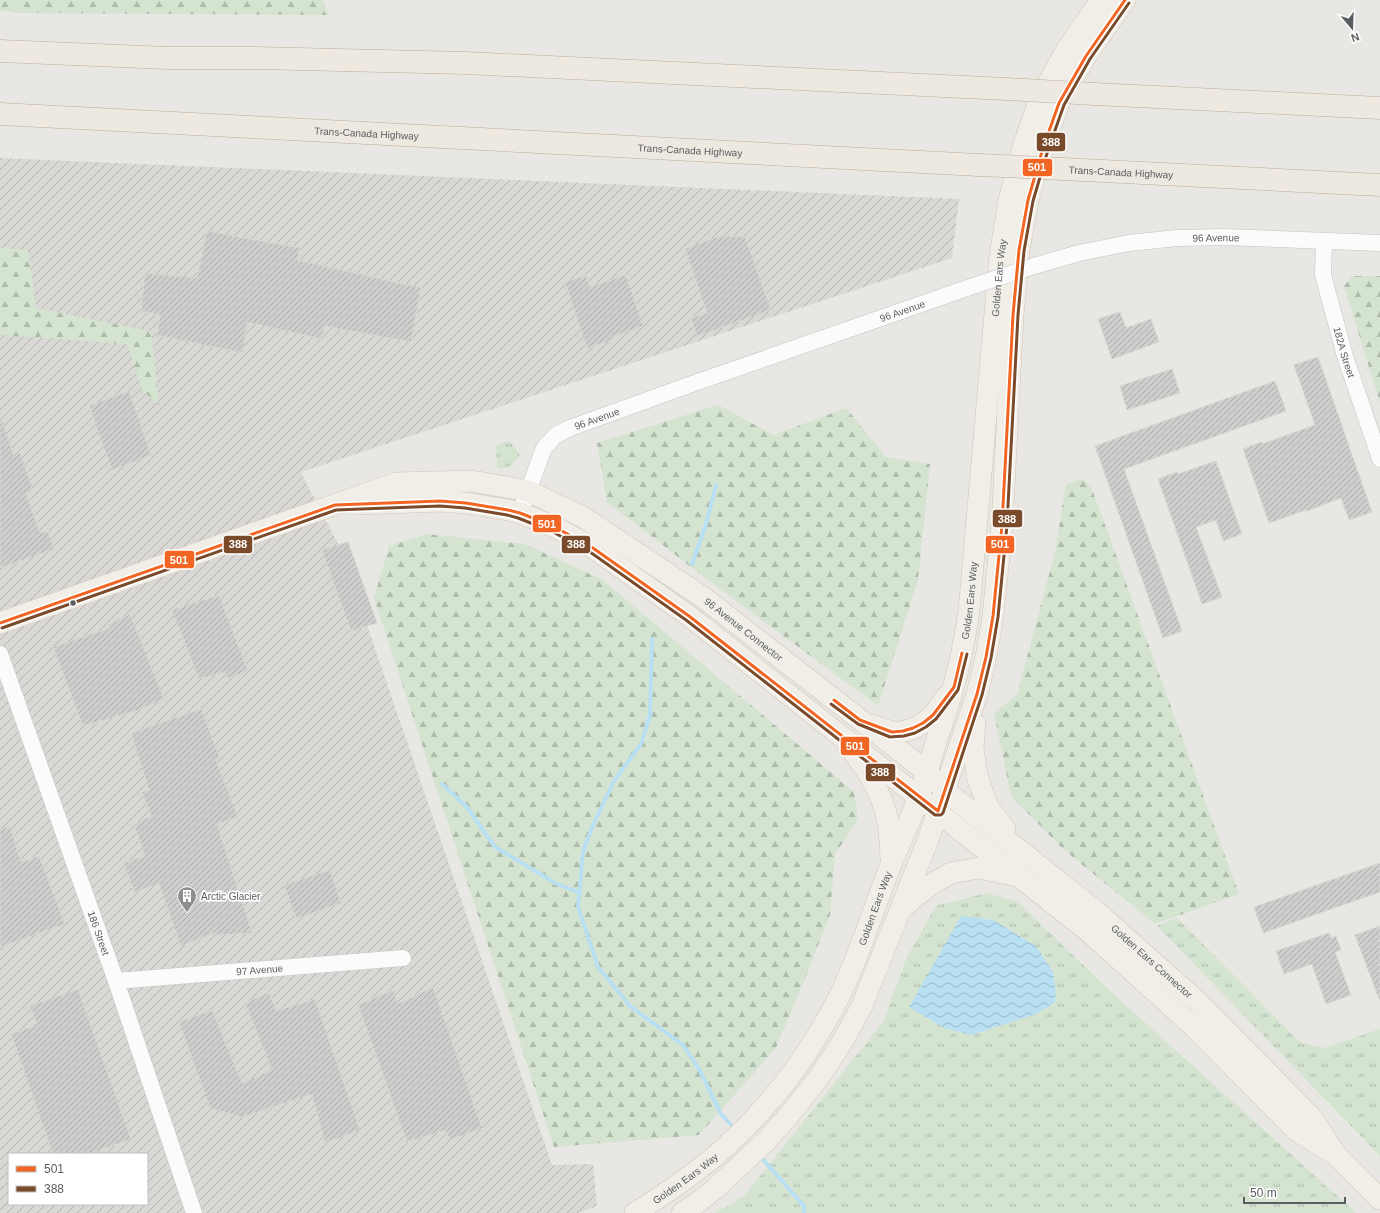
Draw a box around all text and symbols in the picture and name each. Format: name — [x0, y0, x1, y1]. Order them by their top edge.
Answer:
north arrow — [1332, 8, 1372, 48]
text: N — [1349, 30, 1361, 44]
street label: Trans-Canada Highway — [314, 125, 419, 142]
line badge: 388 — [1036, 132, 1066, 152]
text: 388 — [1042, 136, 1060, 148]
street label: Trans-Canada Highway — [637, 142, 743, 159]
line badge: 501 — [1022, 158, 1053, 177]
text: 501 — [1028, 161, 1046, 173]
street label: Trans-Canada Highway — [1068, 164, 1174, 181]
street label: 96 Avenue — [1192, 232, 1240, 244]
street label: Golden Ears Way — [990, 238, 1009, 317]
street label: 96 Avenue — [878, 298, 927, 324]
street label: 182A Street — [1331, 326, 1357, 379]
street label: 96 Avenue — [573, 406, 621, 432]
line badge: 388 — [992, 509, 1023, 528]
text: 388 — [998, 513, 1016, 525]
line badge: 501 — [532, 514, 562, 533]
text: 501 — [538, 518, 556, 530]
line badge: 388 — [223, 535, 253, 554]
line badge: 388 — [561, 535, 591, 554]
line badge: 501 — [985, 535, 1015, 554]
text: 388 — [229, 538, 247, 550]
text: 388 — [567, 538, 585, 550]
text: 501 — [991, 538, 1009, 550]
line badge: 501 — [164, 550, 195, 569]
text: 501 — [170, 554, 188, 566]
street label: Golden Ears Way — [959, 561, 979, 640]
street label: 96 Avenue Connector — [702, 596, 785, 664]
unlabelled marker — [68, 598, 78, 608]
line badge: 501 — [840, 736, 870, 756]
text: 501 — [846, 740, 864, 752]
line badge: 388 — [865, 763, 896, 782]
text: 388 — [871, 766, 889, 778]
street label: Golden Ears Way — [857, 870, 894, 947]
building icon: Arctic Glacier — [176, 885, 198, 913]
place label: Arctic Glacier — [201, 891, 261, 902]
street label: 186 Street — [86, 910, 111, 957]
street label: Golden Ears Connector — [1109, 922, 1195, 1001]
street label: 97 Avenue — [236, 963, 284, 977]
street label: Golden Ears Way — [651, 1151, 720, 1206]
legend — [8, 1153, 148, 1205]
text: 501 — [44, 1162, 64, 1176]
scale bar — [1244, 1179, 1345, 1205]
text: 388 — [44, 1182, 64, 1196]
text: 50 m — [1250, 1186, 1277, 1200]

